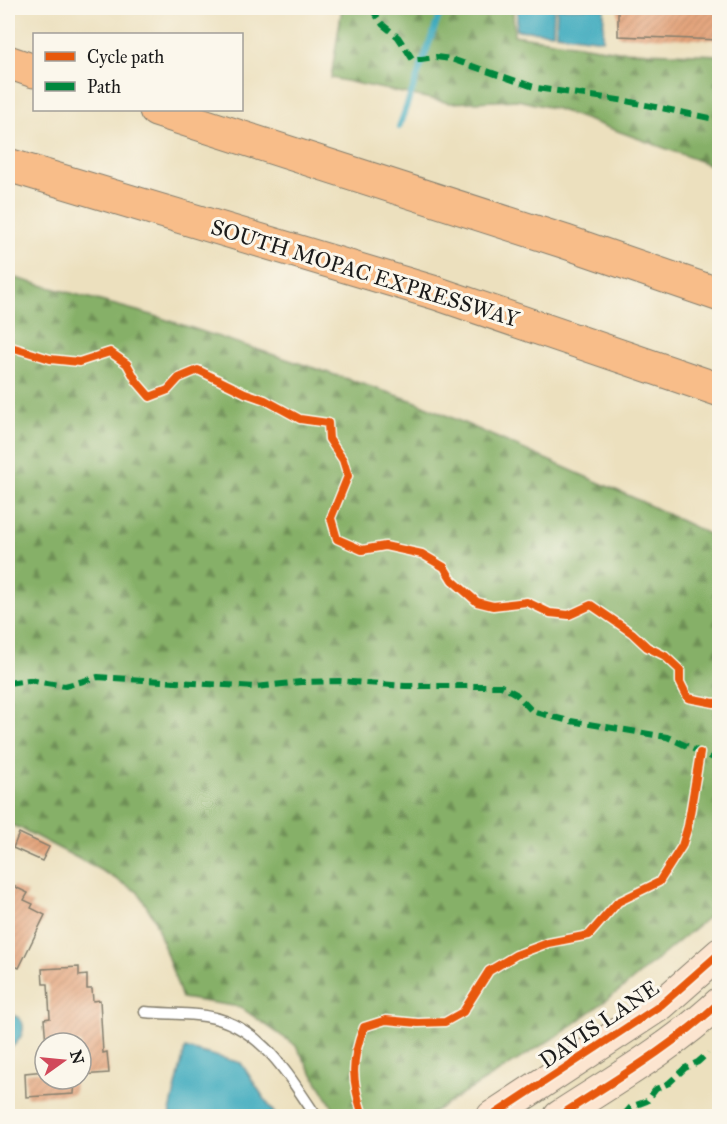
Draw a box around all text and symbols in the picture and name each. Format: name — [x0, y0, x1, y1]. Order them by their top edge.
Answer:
legend — [33, 33, 243, 111]
text: Cycle path — [87, 46, 164, 68]
text: Path — [87, 76, 121, 98]
street label: SOUTH MOPAC EXPRESSWAY — [208, 213, 523, 333]
street label: DAVIS LANE — [534, 974, 664, 1074]
north arrow — [33, 1031, 93, 1091]
text: N — [66, 1048, 88, 1067]

